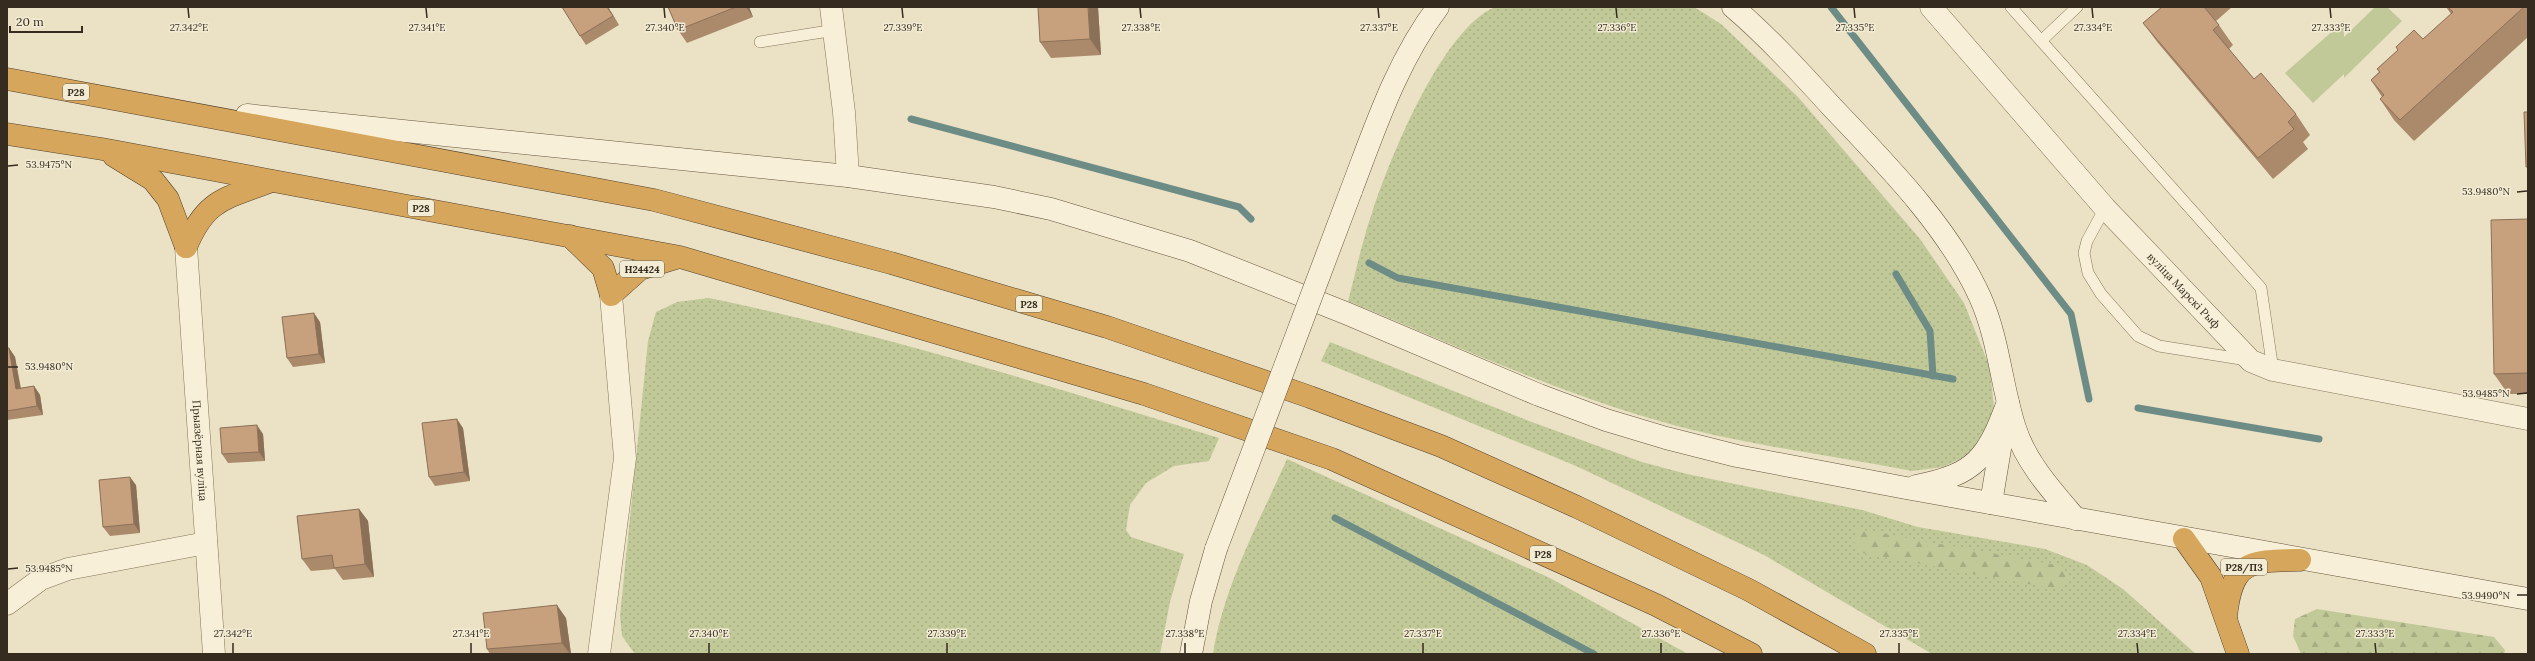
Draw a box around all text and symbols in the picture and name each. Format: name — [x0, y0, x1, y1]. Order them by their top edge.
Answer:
scale bar — [10, 8, 82, 34]
text: 20 m — [16, 14, 44, 29]
text: 27.342°E — [170, 21, 208, 34]
text: 27.341°E — [409, 21, 445, 34]
text: 27.340°E — [645, 21, 685, 34]
text: 27.339°E — [883, 21, 923, 34]
text: 27.338°E — [1121, 21, 1161, 34]
text: 27.337°E — [1360, 21, 1398, 34]
text: 27.336°E — [1597, 21, 1637, 34]
text: 27.335°E — [1836, 21, 1874, 34]
text: 27.334°E — [2074, 21, 2112, 34]
text: 27.333°E — [2312, 21, 2350, 34]
road number: Р28 — [63, 84, 89, 100]
text: 53.9475°N — [26, 158, 73, 171]
text: 53.9480°N — [2462, 185, 2510, 198]
road number: Р28 — [408, 200, 434, 216]
street label: вуліца Марскі Рыф — [2144, 250, 2224, 332]
road number: Н24424 — [620, 261, 664, 277]
road number: Р28 — [1016, 296, 1042, 312]
text: 53.9480°N — [25, 360, 73, 373]
text: 53.9485°N — [2462, 387, 2510, 400]
street label: Прыазёрная вуліца — [190, 399, 210, 502]
road number: Р28 — [1530, 546, 1556, 562]
road number: Р28/П3 — [2221, 559, 2267, 575]
text: 53.9485°N — [25, 562, 73, 575]
text: 53.9490°N — [2462, 589, 2511, 602]
text: 27.342°E — [214, 627, 252, 640]
text: 27.341°E — [453, 627, 489, 640]
text: 27.340°E — [689, 627, 729, 640]
text: 27.339°E — [927, 627, 967, 640]
text: 27.338°E — [1165, 627, 1205, 640]
text: 27.337°E — [1404, 627, 1442, 640]
text: 27.336°E — [1641, 627, 1681, 640]
text: 27.335°E — [1880, 627, 1918, 640]
text: 27.334°E — [2118, 627, 2156, 640]
text: 27.333°E — [2356, 627, 2394, 640]

